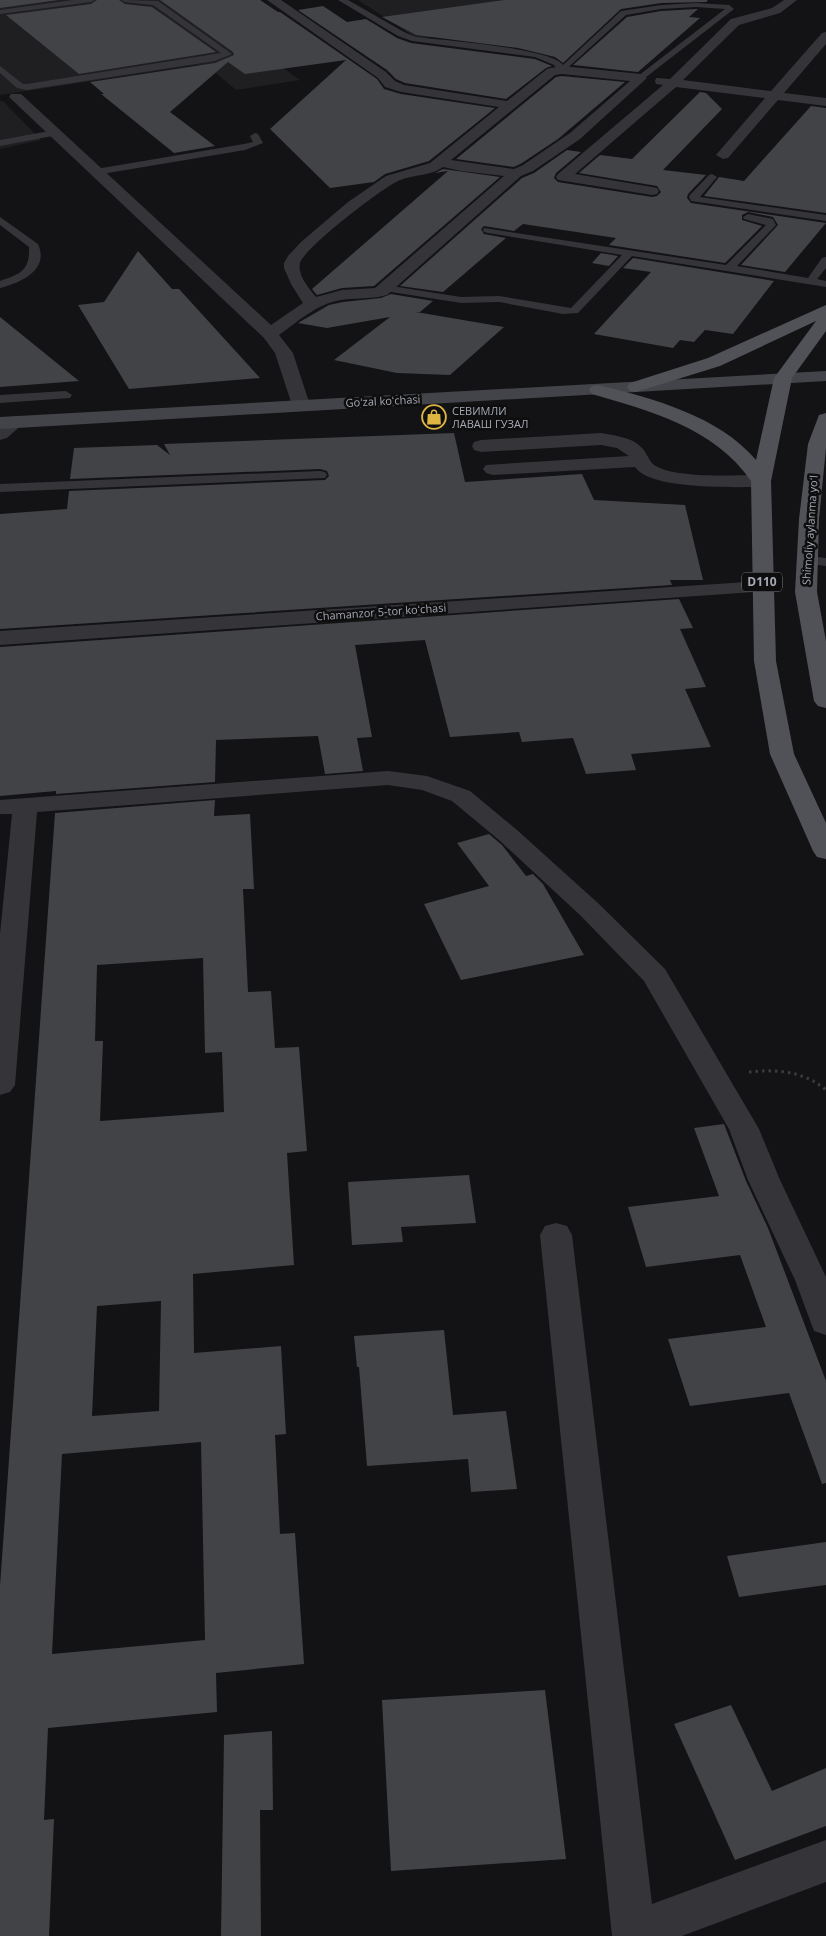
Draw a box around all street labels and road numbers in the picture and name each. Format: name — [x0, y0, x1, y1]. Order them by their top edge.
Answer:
street label: Goʻzal koʻchasi — [345, 391, 421, 410]
street label: Shimoliy aylanma yoʻl — [798, 475, 821, 585]
road number: D110 — [742, 572, 782, 592]
street label: Chamanzor 5-tor koʻchasi — [315, 599, 447, 624]

